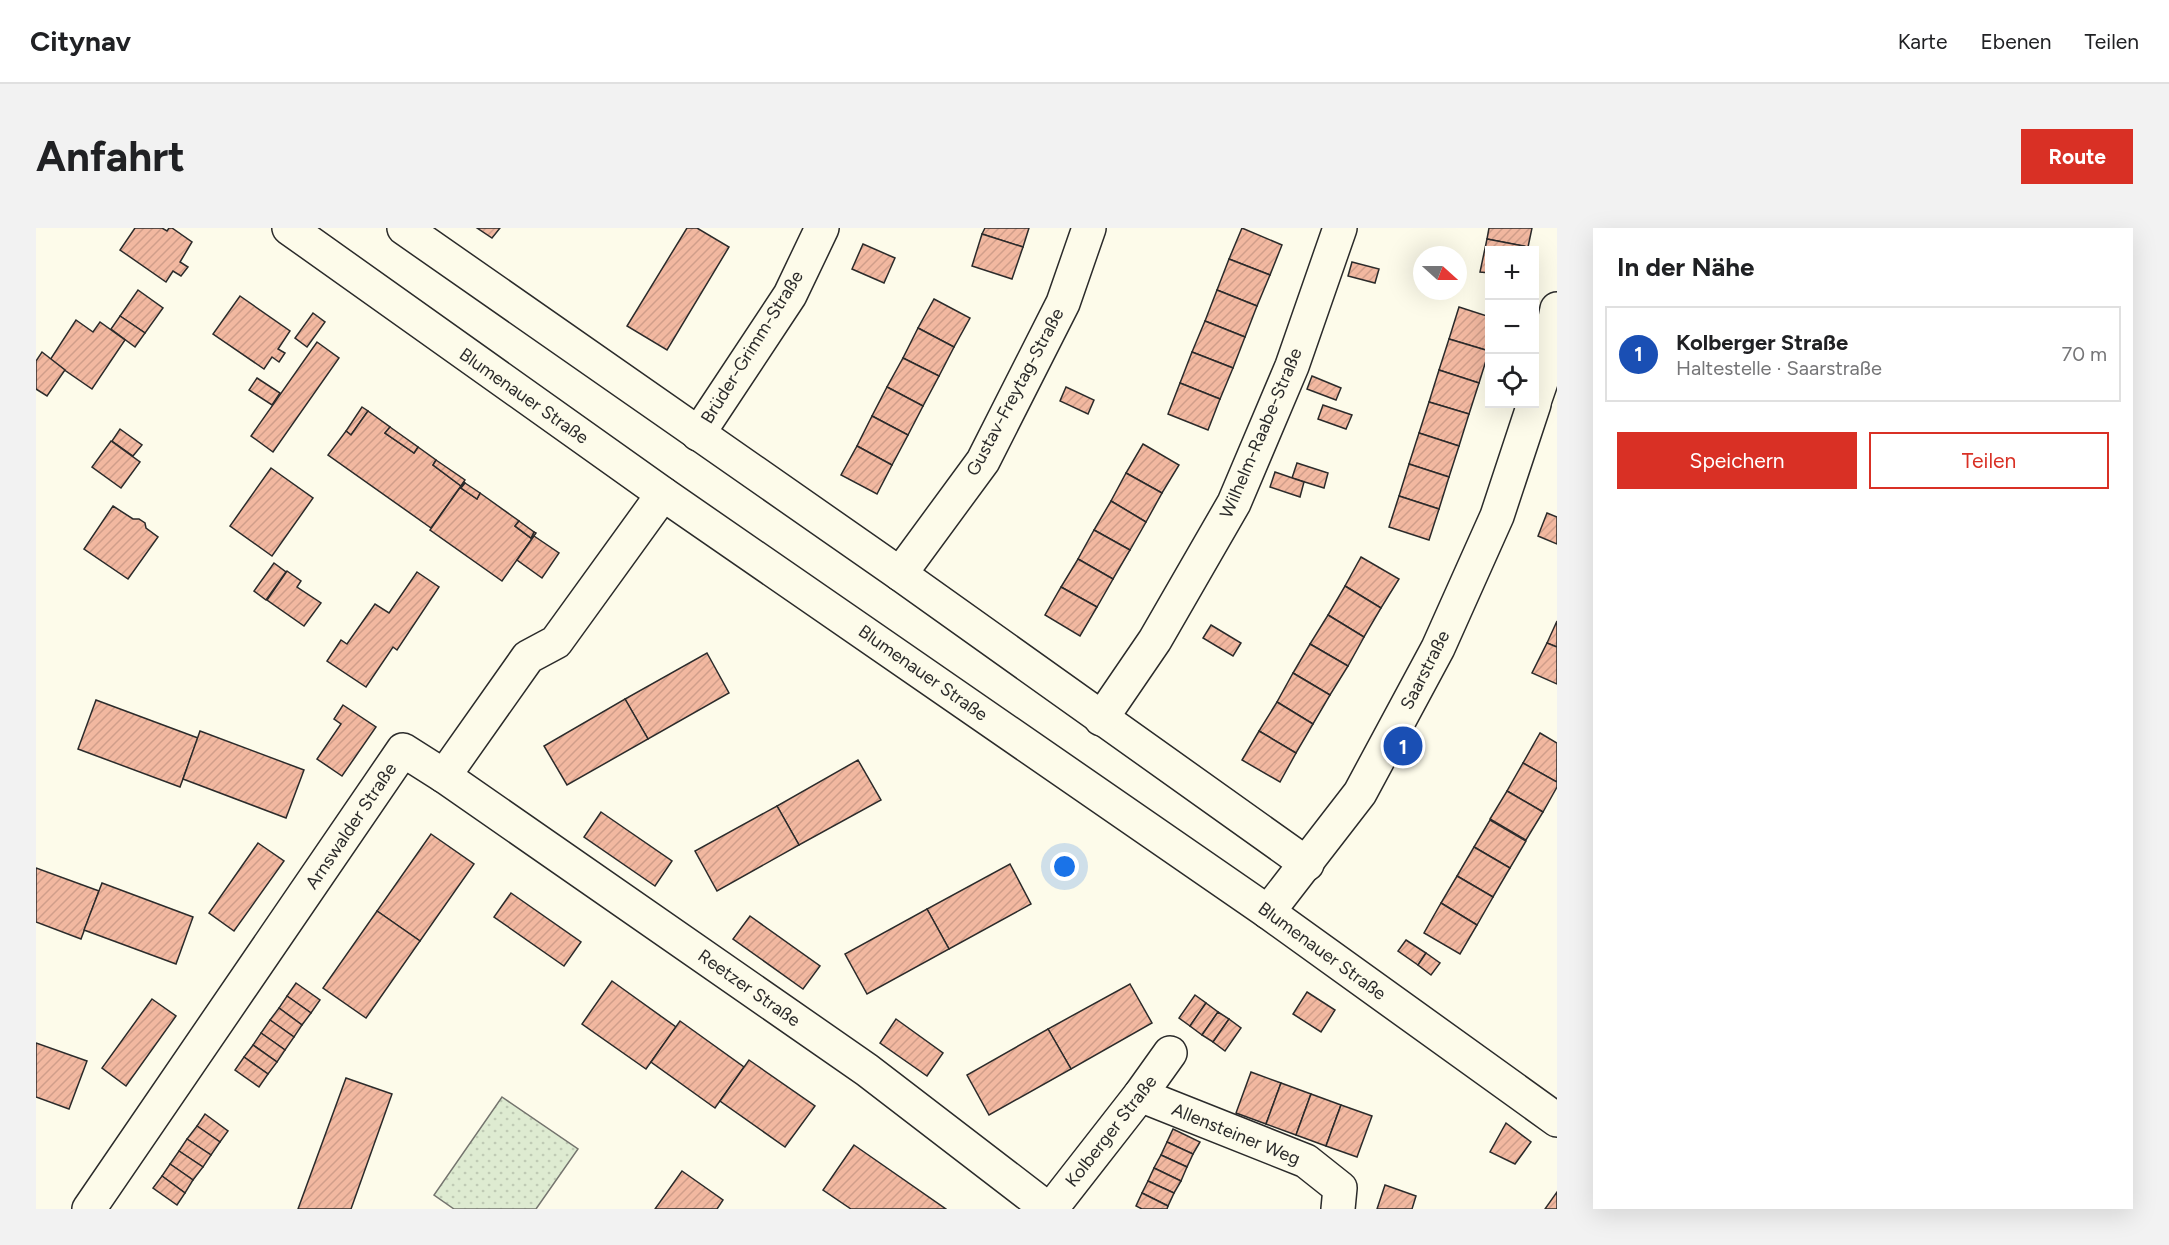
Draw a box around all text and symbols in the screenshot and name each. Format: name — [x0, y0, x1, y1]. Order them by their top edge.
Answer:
text: Citynav — [30, 24, 131, 58]
text: Karte — [1898, 29, 1947, 54]
text: Ebenen — [1980, 29, 2052, 54]
text: Teilen — [2085, 29, 2139, 54]
button: Route — [2021, 129, 2133, 184]
text: Anfahrt — [36, 131, 185, 182]
north arrow — [1413, 246, 1467, 300]
map controls — [1485, 246, 1539, 408]
button: + — [1485, 246, 1539, 300]
text: In der Nähe — [1617, 251, 1754, 283]
street label: Brüder-Grimm-Straße — [696, 266, 808, 428]
button: − — [1485, 300, 1539, 354]
street label: Gustav-Freytag-Straße — [961, 304, 1069, 480]
text: Kolberger Straße — [1676, 329, 1848, 356]
text: 1 — [1634, 342, 1643, 366]
text: 70 m — [2061, 342, 2107, 366]
street label: Blumenauer Straße — [455, 343, 593, 449]
street label: Wilhelm-Raabe-Straße — [1215, 344, 1307, 521]
button: locate — [1485, 354, 1539, 408]
text: Haltestelle · Saarstraße — [1676, 356, 1882, 380]
button: Speichern — [1617, 432, 1857, 489]
button: Teilen — [1869, 432, 2109, 489]
street label: Blumenauer Straße — [854, 620, 992, 726]
street label: Saarstraße — [1396, 627, 1454, 713]
pin: 1 — [1384, 724, 1422, 768]
street label: Arnswalder Straße — [301, 758, 402, 893]
your location — [1050, 852, 1079, 881]
street label: Blumenauer Straße — [1254, 897, 1390, 1005]
street label: Reetzer Straße — [694, 945, 805, 1032]
street label: Kolberger Straße — [1061, 1071, 1162, 1191]
street label: Allensteiner Weg — [1169, 1098, 1303, 1170]

